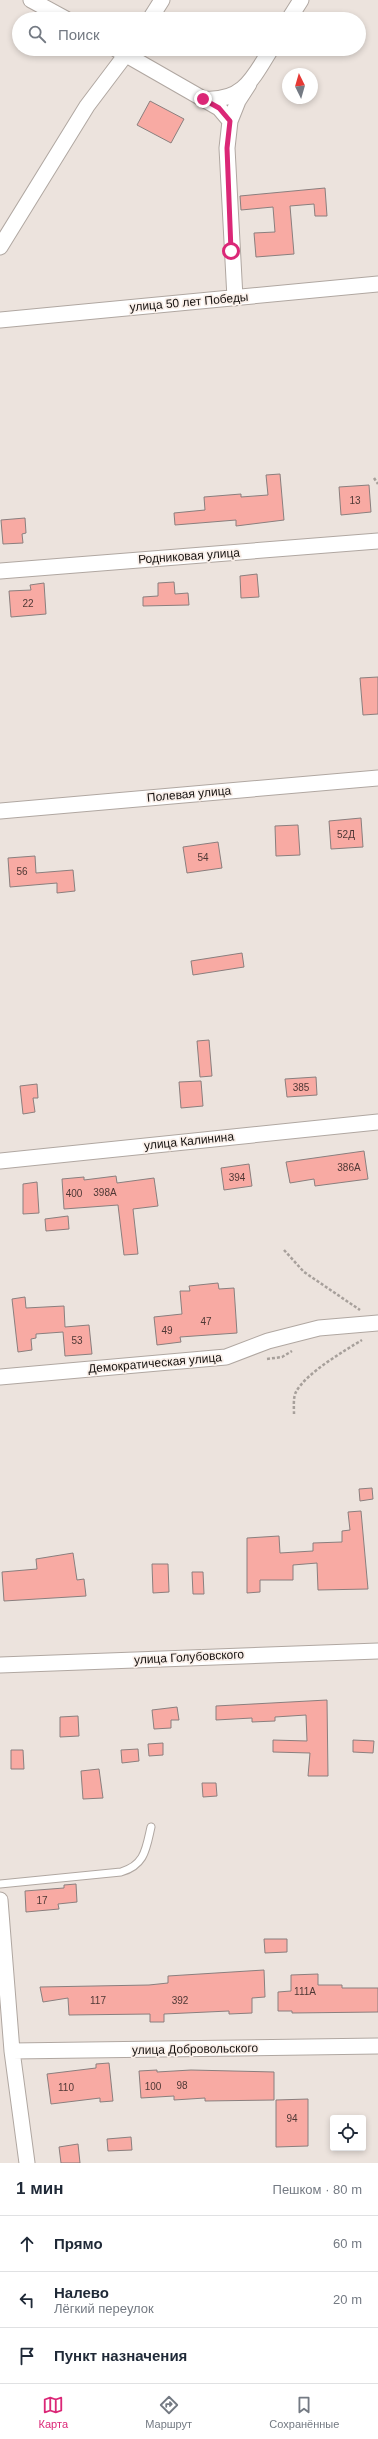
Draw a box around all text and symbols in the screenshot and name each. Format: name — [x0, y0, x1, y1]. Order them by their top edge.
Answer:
search box — [12, 12, 366, 56]
icon: search — [26, 23, 48, 45]
text: Поиск — [58, 26, 100, 43]
north arrow — [282, 68, 318, 104]
route end — [194, 90, 212, 108]
route start — [222, 242, 240, 260]
street label: улица 50 лет Победы — [129, 290, 249, 314]
house number: 13 — [349, 495, 361, 506]
street label: Родниковая улица — [138, 545, 241, 567]
house number: 22 — [22, 598, 34, 609]
street label: Полевая улица — [146, 783, 232, 805]
house number: 52Д — [337, 829, 355, 840]
house number: 54 — [197, 852, 209, 863]
house number: 56 — [16, 866, 28, 877]
house number: 385 — [293, 1082, 310, 1093]
street label: улица Калинина — [143, 1129, 235, 1153]
house number: 386А — [337, 1162, 361, 1173]
house number: 394 — [229, 1172, 246, 1183]
house number: 398А — [93, 1187, 117, 1198]
house number: 400 — [66, 1188, 83, 1199]
house number: 47 — [200, 1316, 212, 1327]
house number: 49 — [161, 1325, 173, 1336]
house number: 53 — [71, 1335, 83, 1346]
street label: Демократическая улица — [88, 1350, 223, 1376]
street label: улица Голубовского — [134, 1647, 245, 1667]
house number: 17 — [36, 1895, 48, 1906]
house number: 111А — [294, 1986, 316, 1997]
house number: 117 — [90, 1995, 106, 2006]
house number: 392 — [172, 1995, 189, 2006]
street label: улица Добровольского — [132, 2041, 259, 2057]
house number: 98 — [176, 2080, 188, 2091]
house number: 100 — [145, 2081, 162, 2092]
house number: 110 — [58, 2082, 74, 2093]
house number: 94 — [286, 2113, 298, 2124]
map controls — [330, 2115, 366, 2151]
button: locate — [330, 2115, 366, 2151]
text: 1 мин — [16, 2179, 63, 2198]
text: Пешком · 80 m — [273, 2182, 362, 2197]
icon: ahead — [16, 2233, 38, 2255]
text: Прямо — [54, 2235, 103, 2252]
text: 60 m — [333, 2236, 362, 2251]
text: Налево — [54, 2284, 109, 2301]
icon: left — [16, 2289, 38, 2311]
text: 20 m — [333, 2292, 362, 2307]
text: Лёгкий переулок — [54, 2301, 154, 2316]
icon: arrive — [16, 2345, 38, 2367]
text: Пункт назначения — [54, 2347, 187, 2364]
tab: Карта — [39, 2394, 68, 2430]
tab: Маршрут — [145, 2394, 192, 2430]
tab: Сохранённые — [269, 2394, 339, 2430]

